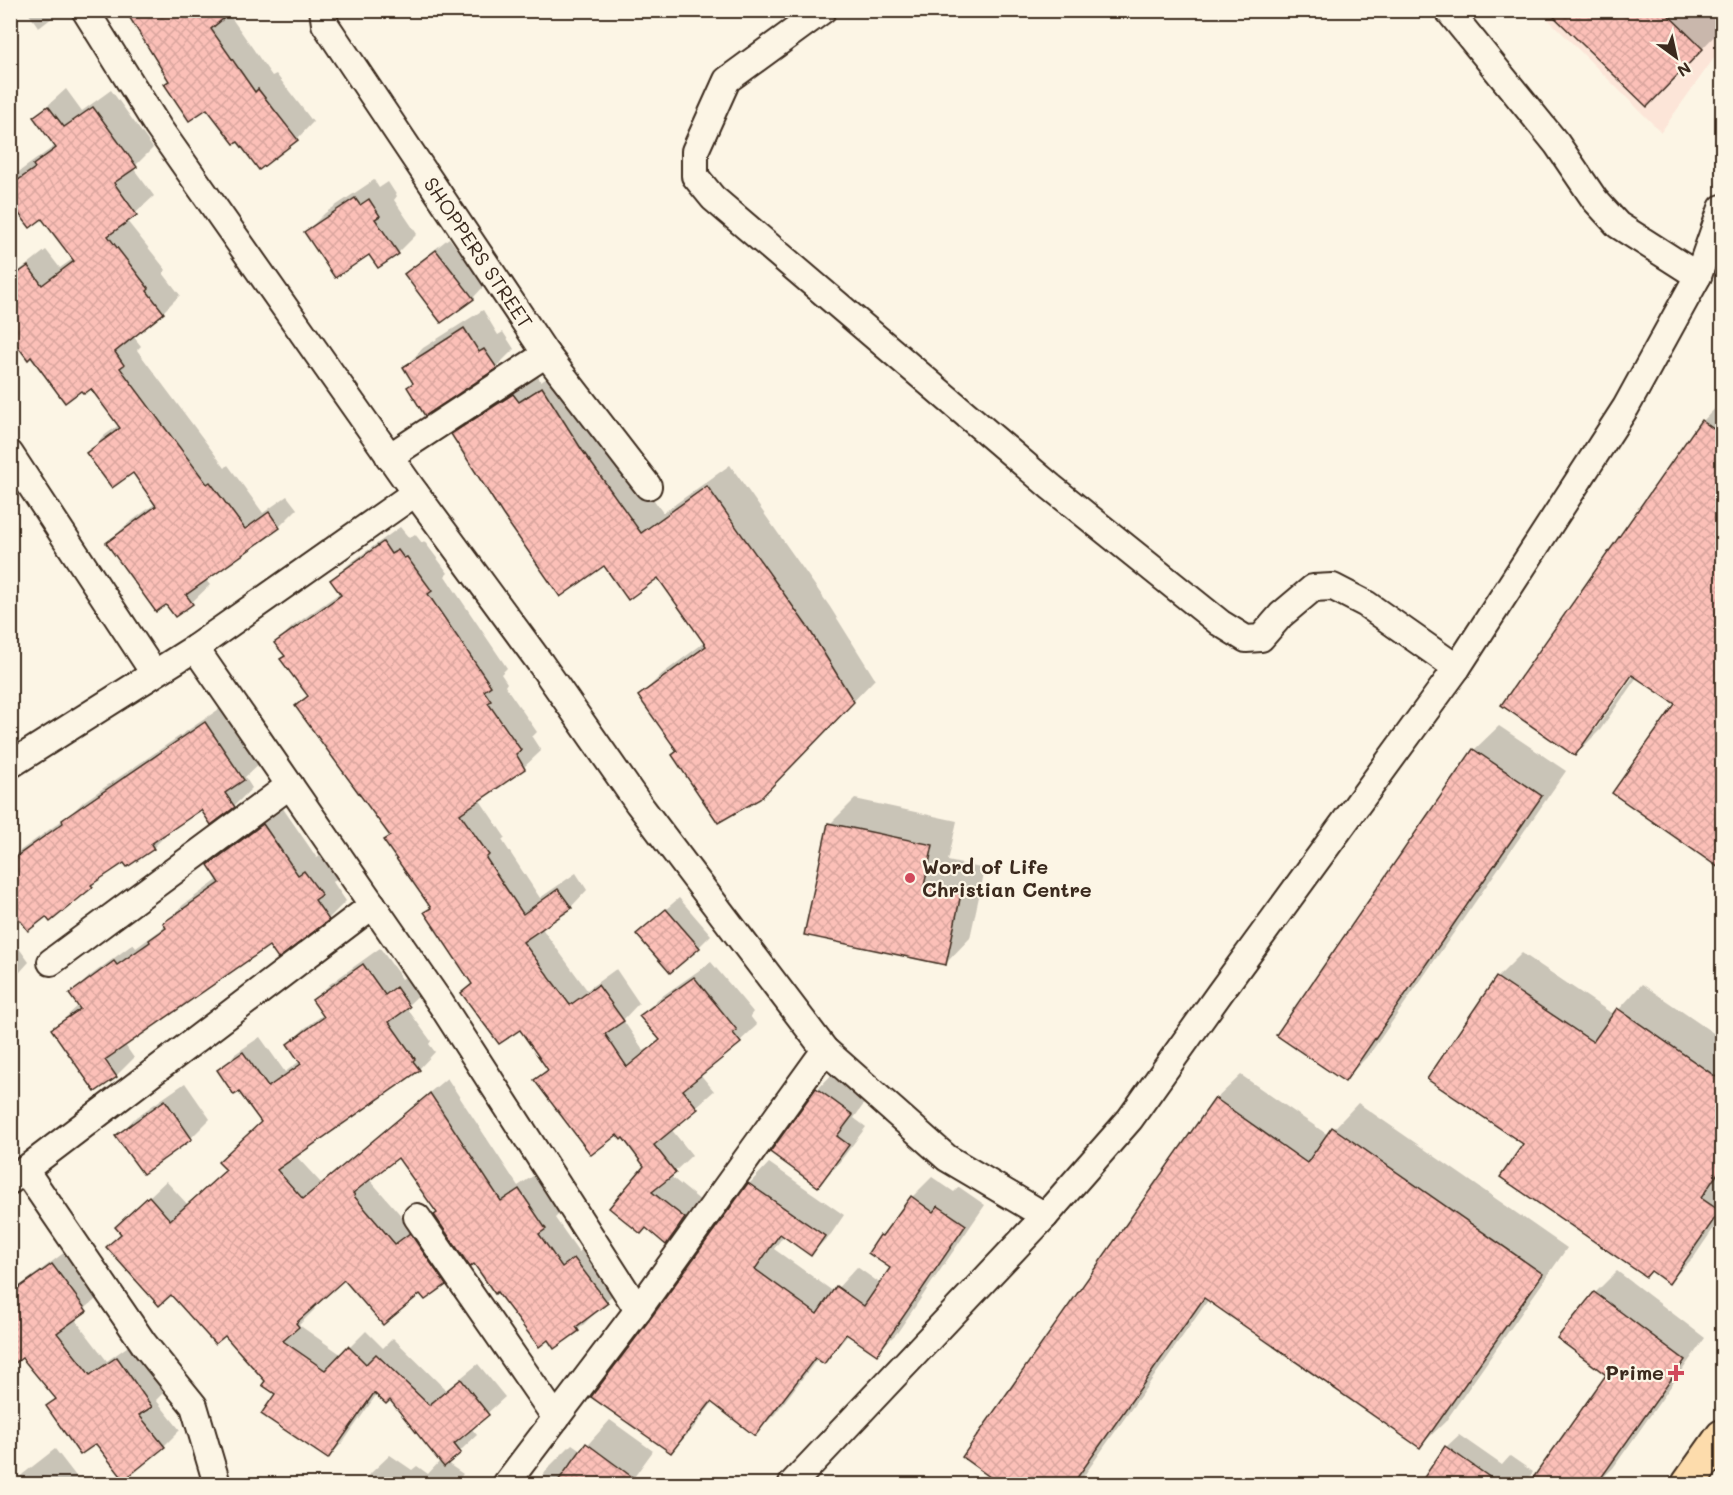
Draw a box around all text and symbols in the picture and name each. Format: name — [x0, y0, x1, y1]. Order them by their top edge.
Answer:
north arrow — [1646, 27, 1706, 87]
text: N — [1674, 58, 1695, 82]
street label: SHOPPERS STREET — [419, 172, 539, 333]
place label: Word of Life Christian Centre — [922, 853, 1092, 902]
marker: Word of Life Christian Centre — [903, 871, 917, 885]
place label: Prime — [1605, 1359, 1664, 1385]
marker: Prime — [1669, 1366, 1683, 1380]

